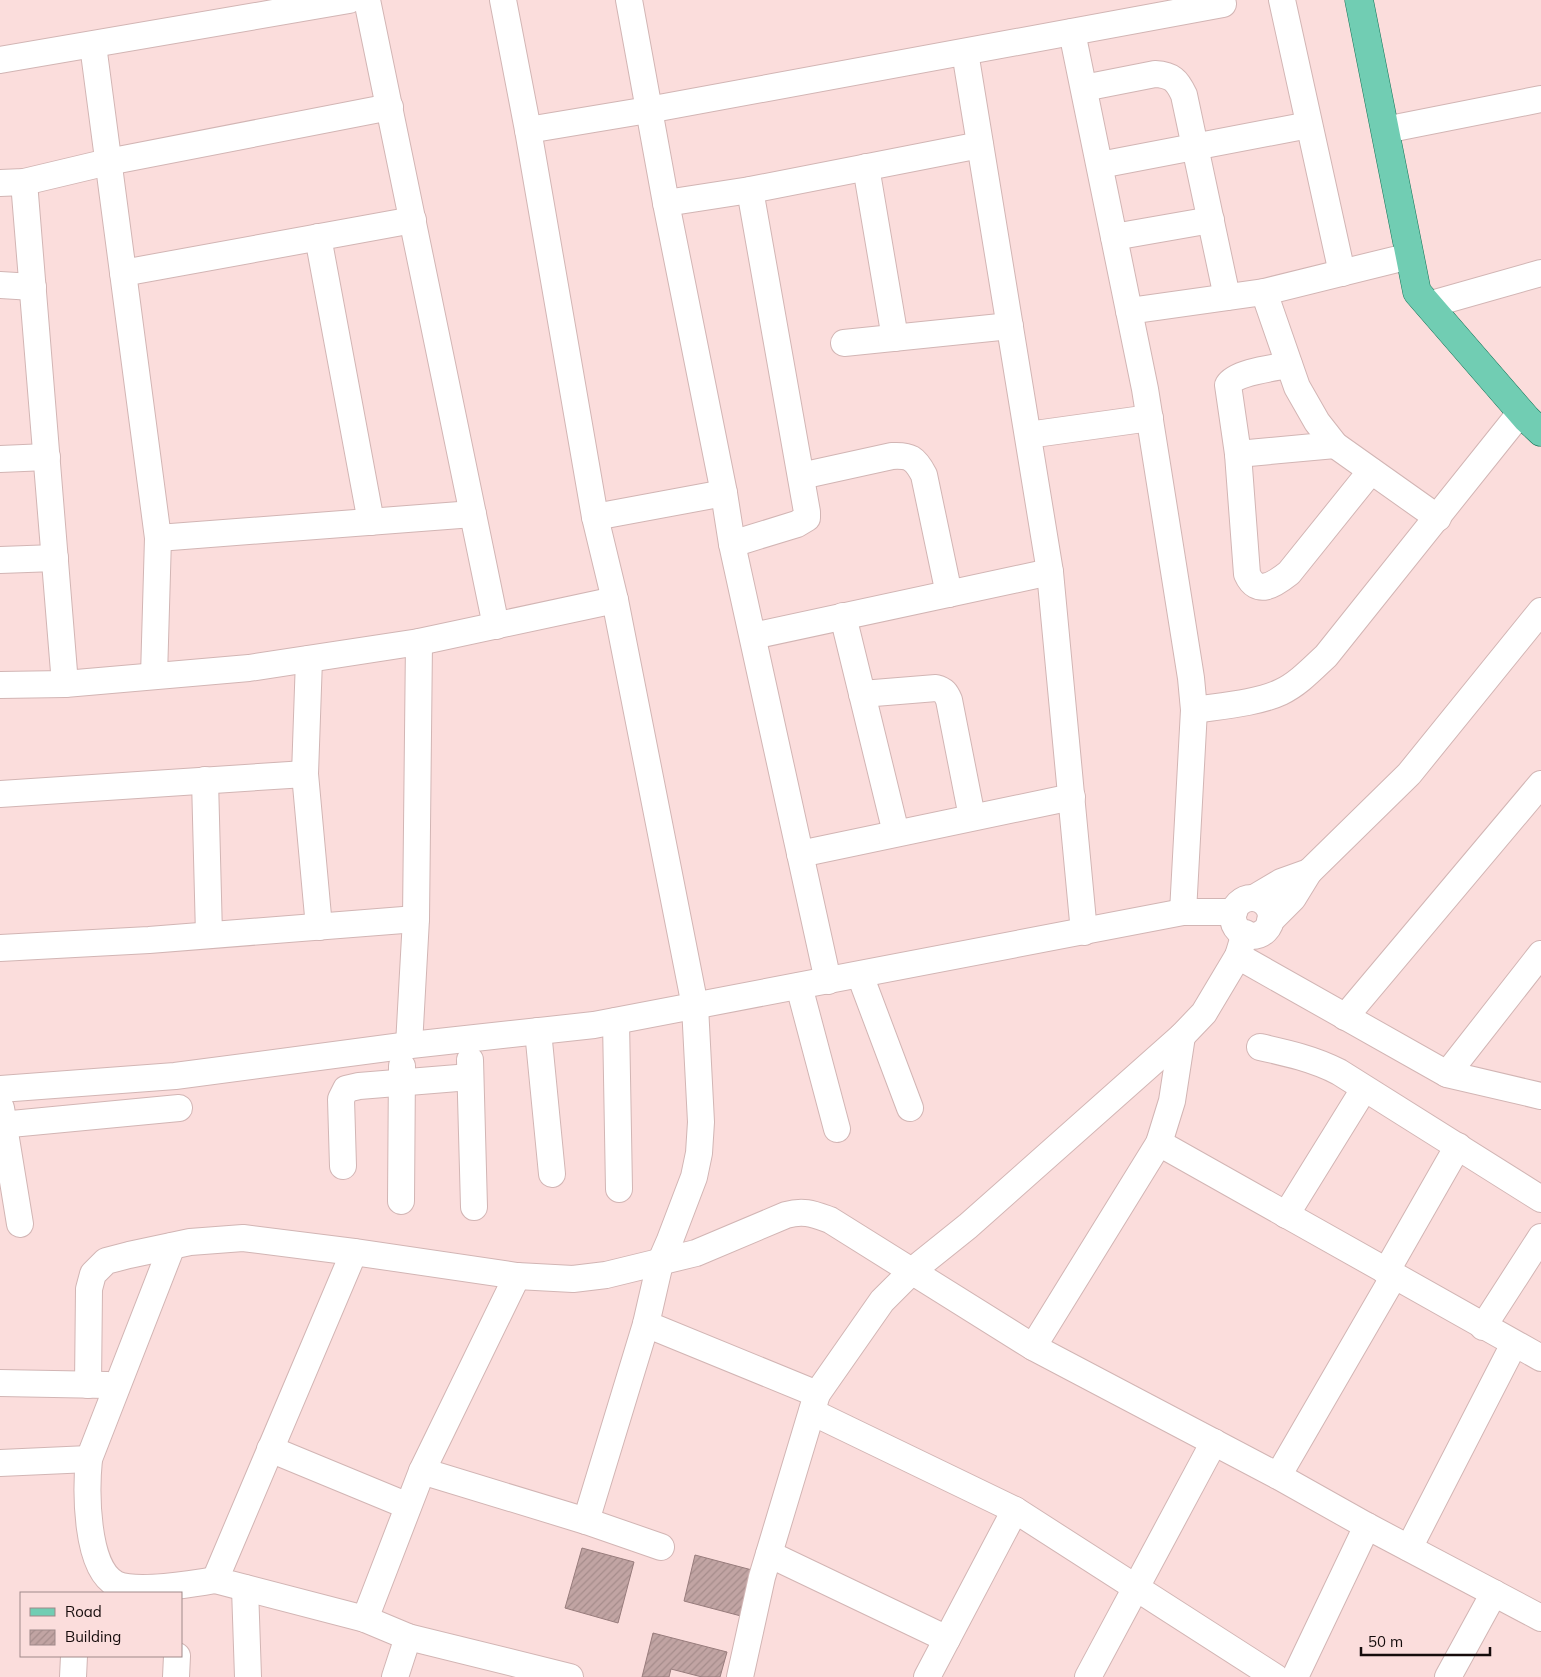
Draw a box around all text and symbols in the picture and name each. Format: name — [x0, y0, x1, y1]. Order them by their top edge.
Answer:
legend — [20, 1592, 182, 1657]
text: Road — [65, 1602, 102, 1621]
scale bar — [1361, 1624, 1490, 1656]
text: Building — [65, 1627, 121, 1646]
text: 50 m — [1368, 1632, 1403, 1651]

